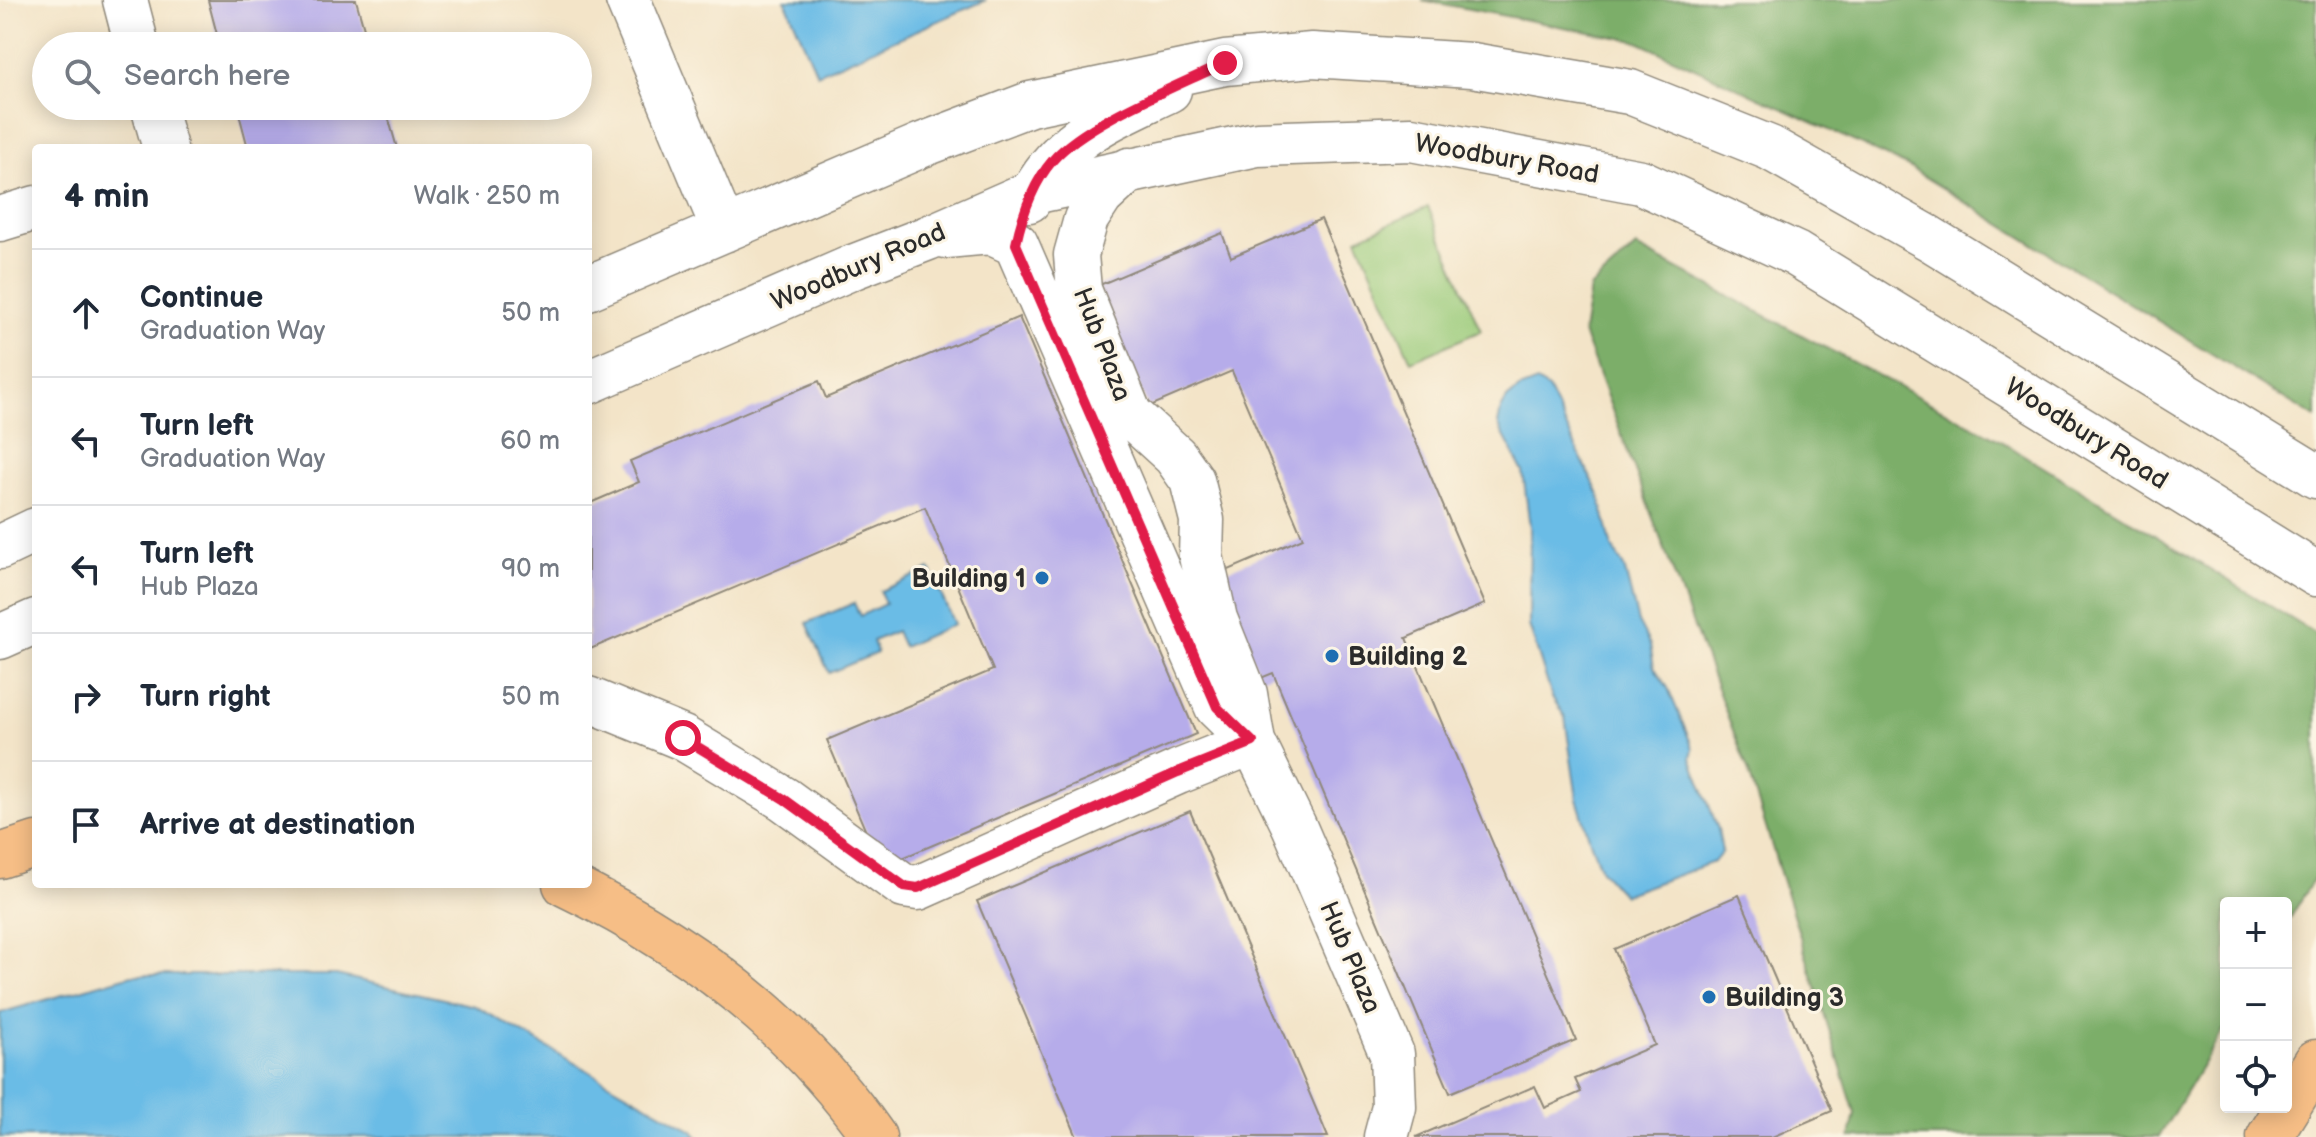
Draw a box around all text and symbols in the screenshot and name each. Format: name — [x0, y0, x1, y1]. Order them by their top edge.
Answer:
search box — [32, 32, 592, 120]
route end — [1207, 45, 1243, 81]
icon: search — [60, 54, 104, 98]
text: Search here — [124, 58, 290, 94]
street label: Woodbury Road — [1412, 128, 1601, 191]
text: 4 min — [64, 176, 150, 217]
text: Walk · 250 m — [414, 181, 560, 212]
street label: Woodbury Road — [767, 217, 950, 318]
text: Continue — [140, 280, 263, 316]
street label: Hub Plaza — [1066, 284, 1137, 405]
icon: ahead — [64, 291, 108, 335]
text: 50 m — [501, 298, 560, 329]
text: Graduation Way — [140, 316, 325, 347]
street label: Woodbury Road — [1999, 372, 2173, 497]
text: Turn left — [140, 408, 254, 444]
icon: left — [64, 419, 108, 463]
text: 60 m — [500, 426, 560, 457]
text: Graduation Way — [140, 444, 325, 475]
text: Turn left — [140, 536, 254, 572]
icon: left — [64, 547, 108, 591]
text: 90 m — [501, 554, 560, 585]
place label: Building 1 — [911, 564, 1026, 595]
marker: Building 1 — [1033, 569, 1051, 587]
text: Hub Plaza — [140, 572, 259, 603]
place label: Building 2 — [1348, 642, 1468, 673]
marker: Building 2 — [1323, 647, 1341, 665]
icon: right — [64, 675, 108, 719]
text: Turn right — [140, 679, 271, 715]
text: 50 m — [501, 682, 560, 713]
route start — [665, 720, 701, 756]
icon: arrive — [64, 803, 108, 847]
text: Arrive at destination — [140, 807, 416, 843]
street label: Hub Plaza — [1312, 897, 1387, 1018]
map controls — [2220, 897, 2292, 1113]
button: + — [2220, 897, 2292, 969]
button: − — [2220, 969, 2292, 1041]
place label: Building 3 — [1725, 983, 1844, 1014]
marker: Building 3 — [1700, 988, 1718, 1006]
button: locate — [2220, 1041, 2292, 1113]

